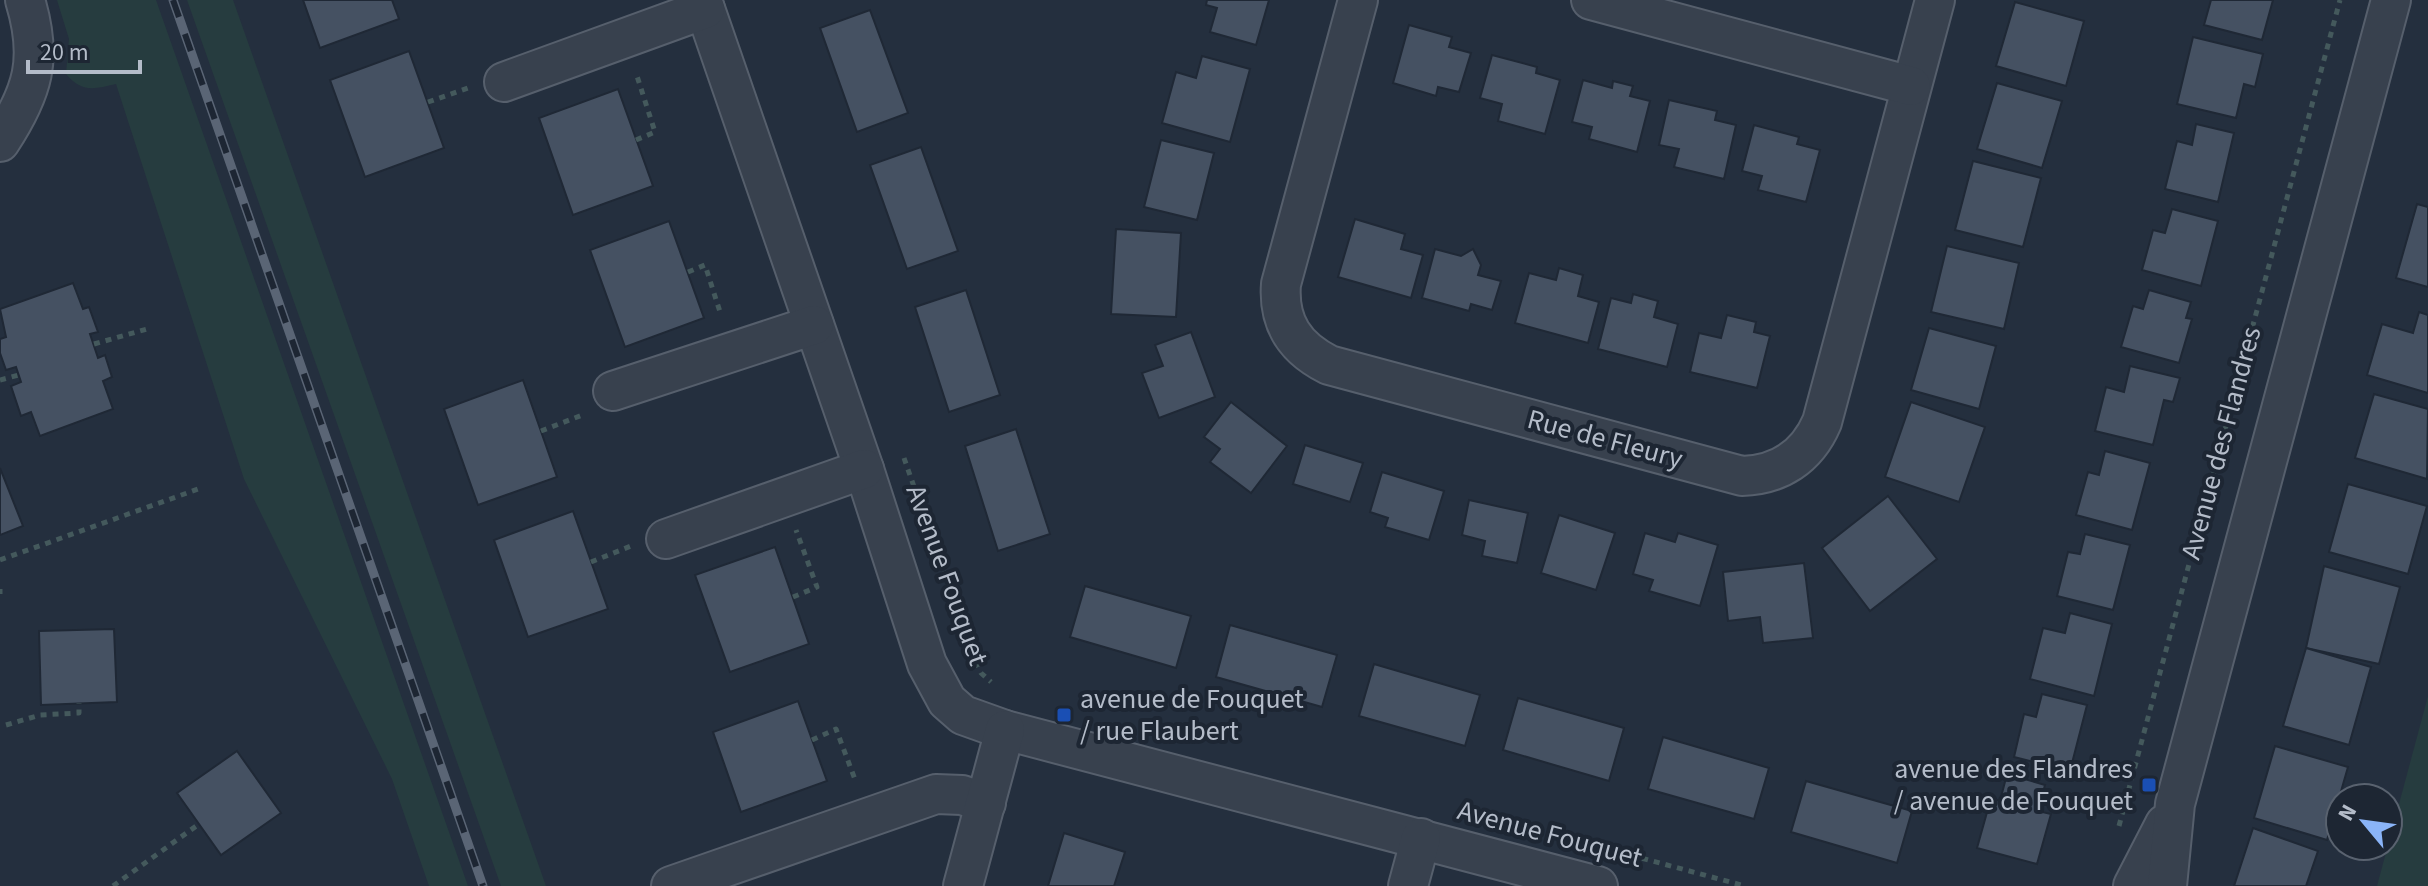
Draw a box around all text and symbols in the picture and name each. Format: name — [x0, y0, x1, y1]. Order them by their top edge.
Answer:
scale bar — [28, 24, 140, 74]
text: 20 m — [40, 35, 89, 70]
street label: Avenue des Flandres — [2171, 322, 2271, 564]
street label: Rue de Fleury — [1523, 399, 1687, 479]
street label: Avenue Fouquet — [896, 479, 998, 671]
place label: avenue de Fouquet / rue Flaubert — [1080, 679, 1304, 751]
marker: avenue de Fouquet / rue Flaubert — [1055, 706, 1073, 724]
place label: avenue des Flandres / avenue de Fouquet — [1894, 749, 2134, 821]
marker: avenue des Flandres / avenue de Fouquet — [2140, 776, 2158, 794]
north arrow — [2324, 782, 2404, 862]
street label: Avenue Fouquet — [1453, 790, 1647, 878]
text: N — [2330, 799, 2365, 827]

